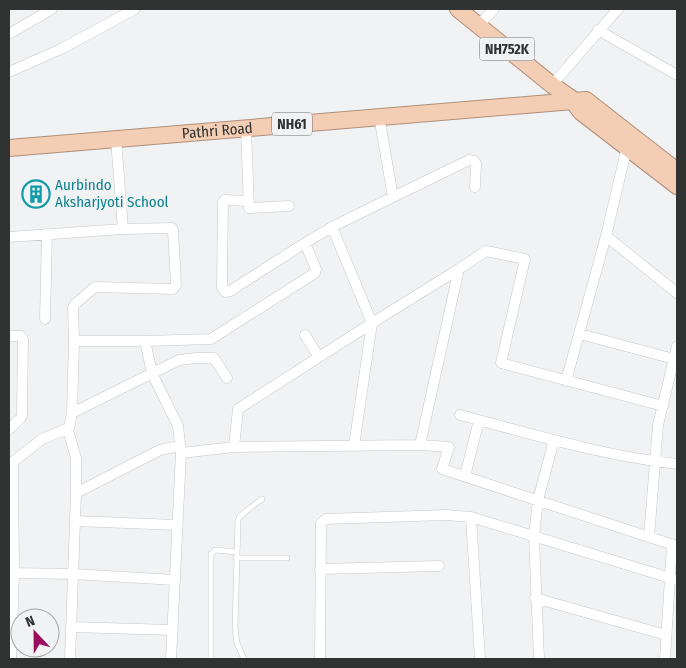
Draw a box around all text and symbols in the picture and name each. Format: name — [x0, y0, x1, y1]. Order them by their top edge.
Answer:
road number: NH752K — [480, 38, 534, 61]
road number: NH61 — [272, 112, 312, 136]
street label: Pathri Road — [181, 119, 253, 143]
place label: Aurbindo Aksharjyoti School — [55, 176, 169, 211]
building icon: Aurbindo Aksharjyoti School — [21, 179, 51, 209]
north arrow — [10, 608, 60, 658]
text: N — [23, 612, 37, 631]

